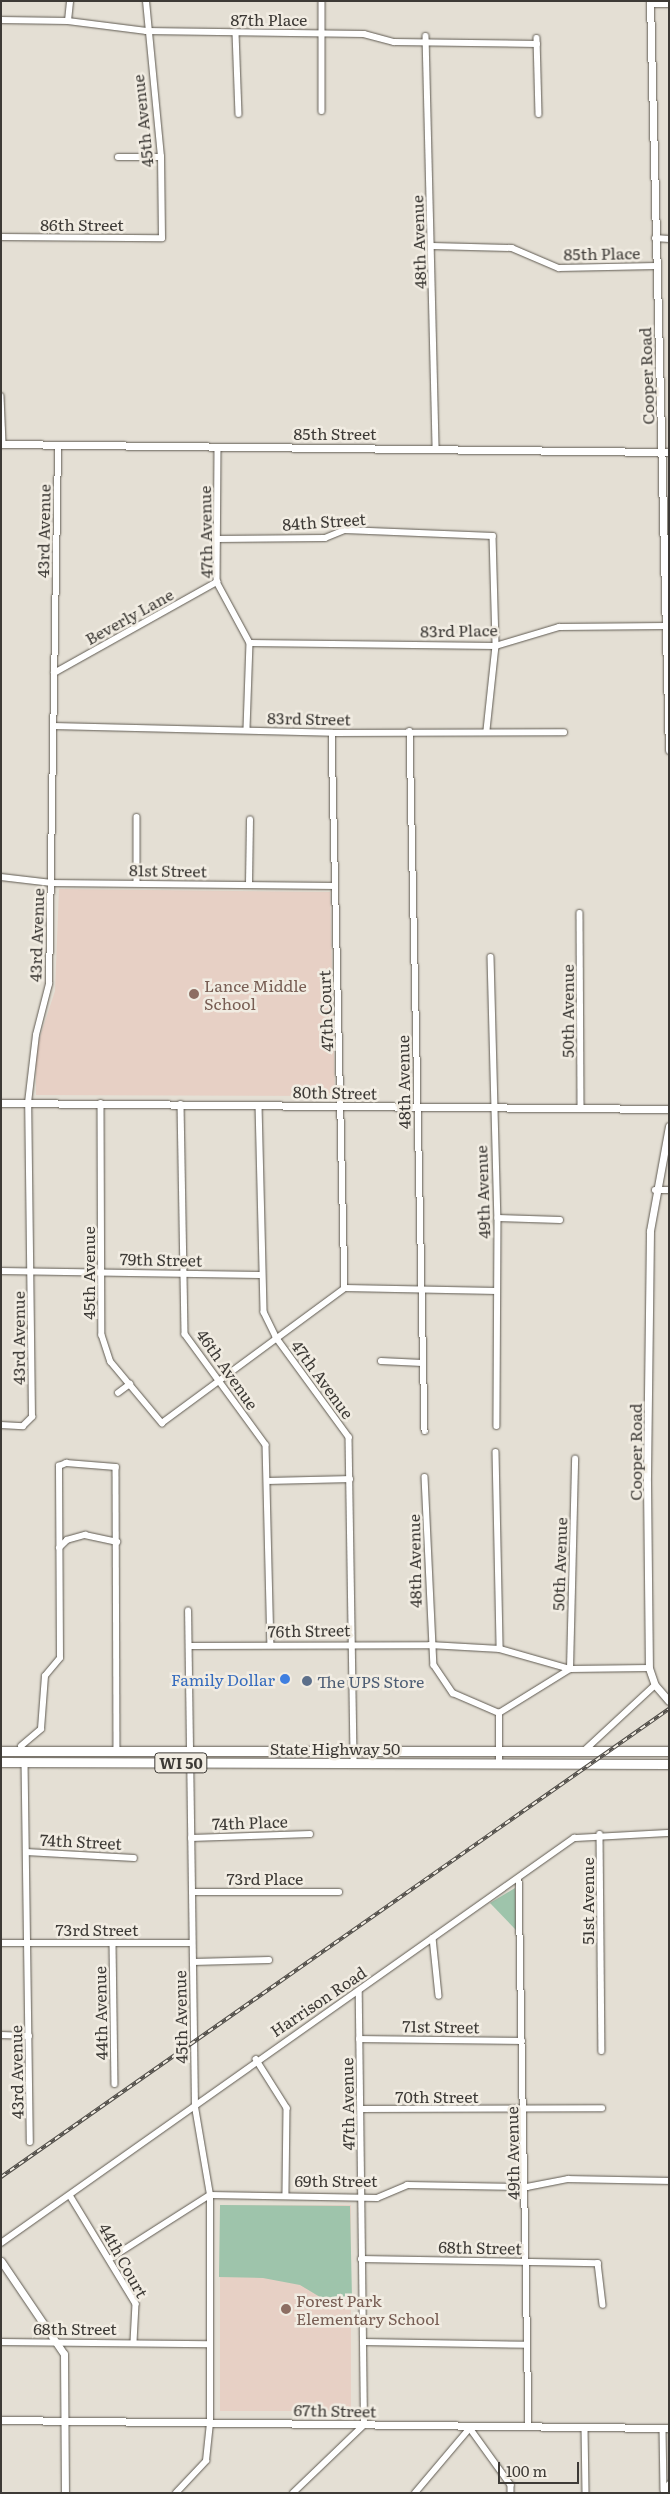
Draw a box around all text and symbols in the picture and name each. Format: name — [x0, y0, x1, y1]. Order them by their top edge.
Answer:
street label: 87th Place — [231, 9, 307, 29]
street label: 45th Avenue — [128, 74, 156, 168]
street label: 48th Avenue — [407, 195, 429, 289]
street label: 86th Street — [40, 214, 124, 234]
street label: 85th Place — [563, 243, 641, 263]
street label: Cooper Road — [635, 327, 657, 425]
street label: 85th Street — [294, 423, 376, 443]
street label: 43rd Avenue — [33, 484, 53, 578]
street label: 47th Avenue — [195, 485, 215, 579]
street label: 84th Street — [282, 509, 366, 533]
street label: Beverly Lane — [82, 584, 176, 648]
street label: 83rd Place — [420, 620, 498, 640]
street label: 83rd Street — [267, 708, 351, 728]
street label: 81st Street — [129, 860, 207, 880]
street label: 43rd Avenue — [25, 888, 47, 982]
street label: 50th Avenue — [557, 964, 577, 1058]
street label: 47th Court — [314, 970, 336, 1052]
place label: Lance Middle School — [204, 975, 307, 1013]
marker: Lance Middle School — [188, 988, 200, 1000]
street label: 48th Avenue — [393, 1035, 413, 1129]
street label: 80th Street — [293, 1082, 377, 1102]
street label: 49th Avenue — [471, 1145, 493, 1239]
street label: 45th Avenue — [78, 1226, 98, 1320]
street label: 79th Street — [120, 1249, 202, 1269]
street label: 43rd Avenue — [8, 1291, 28, 1385]
street label: 46th Avenue — [193, 1325, 263, 1413]
street label: 47th Avenue — [288, 1336, 358, 1422]
street label: Cooper Road — [625, 1403, 645, 1501]
street label: 48th Avenue — [404, 1514, 424, 1608]
street label: 50th Avenue — [548, 1517, 570, 1611]
street label: 76th Street — [267, 1620, 351, 1640]
place label: Family Dollar — [171, 1669, 275, 1689]
place label: The UPS Store — [317, 1671, 424, 1691]
marker: Family Dollar — [279, 1673, 291, 1685]
marker: The UPS Store — [301, 1675, 313, 1687]
street label: State Highway 50 — [270, 1738, 400, 1758]
road number: WI 50 — [154, 1750, 208, 1776]
street label: 74th Place — [212, 1811, 288, 1833]
street label: 74th Street — [40, 1829, 122, 1853]
street label: 51st Avenue — [577, 1857, 597, 1945]
street label: 73rd Place — [227, 1868, 303, 1888]
street label: 73rd Street — [56, 1919, 138, 1939]
street label: Harrison Road — [266, 1962, 370, 2040]
street label: 44th Avenue — [90, 1966, 110, 2060]
street label: 45th Avenue — [170, 1970, 190, 2064]
street label: 71st Street — [402, 2016, 480, 2036]
street label: 43rd Avenue — [6, 2025, 26, 2119]
street label: 47th Avenue — [337, 2057, 357, 2151]
street label: 70th Street — [395, 2086, 479, 2106]
street label: 49th Avenue — [502, 2106, 522, 2200]
street label: 69th Street — [295, 2170, 377, 2190]
street label: 44th Court — [96, 2219, 152, 2301]
street label: 68th Street — [438, 2237, 522, 2257]
place label: Forest Park Elementary School — [296, 2290, 440, 2328]
marker: Forest Park Elementary School — [280, 2303, 292, 2315]
street label: 68th Street — [33, 2318, 117, 2338]
street label: 67th Street — [293, 2400, 377, 2420]
scale bar — [500, 2452, 581, 2484]
text: 100 m — [506, 2459, 547, 2482]

